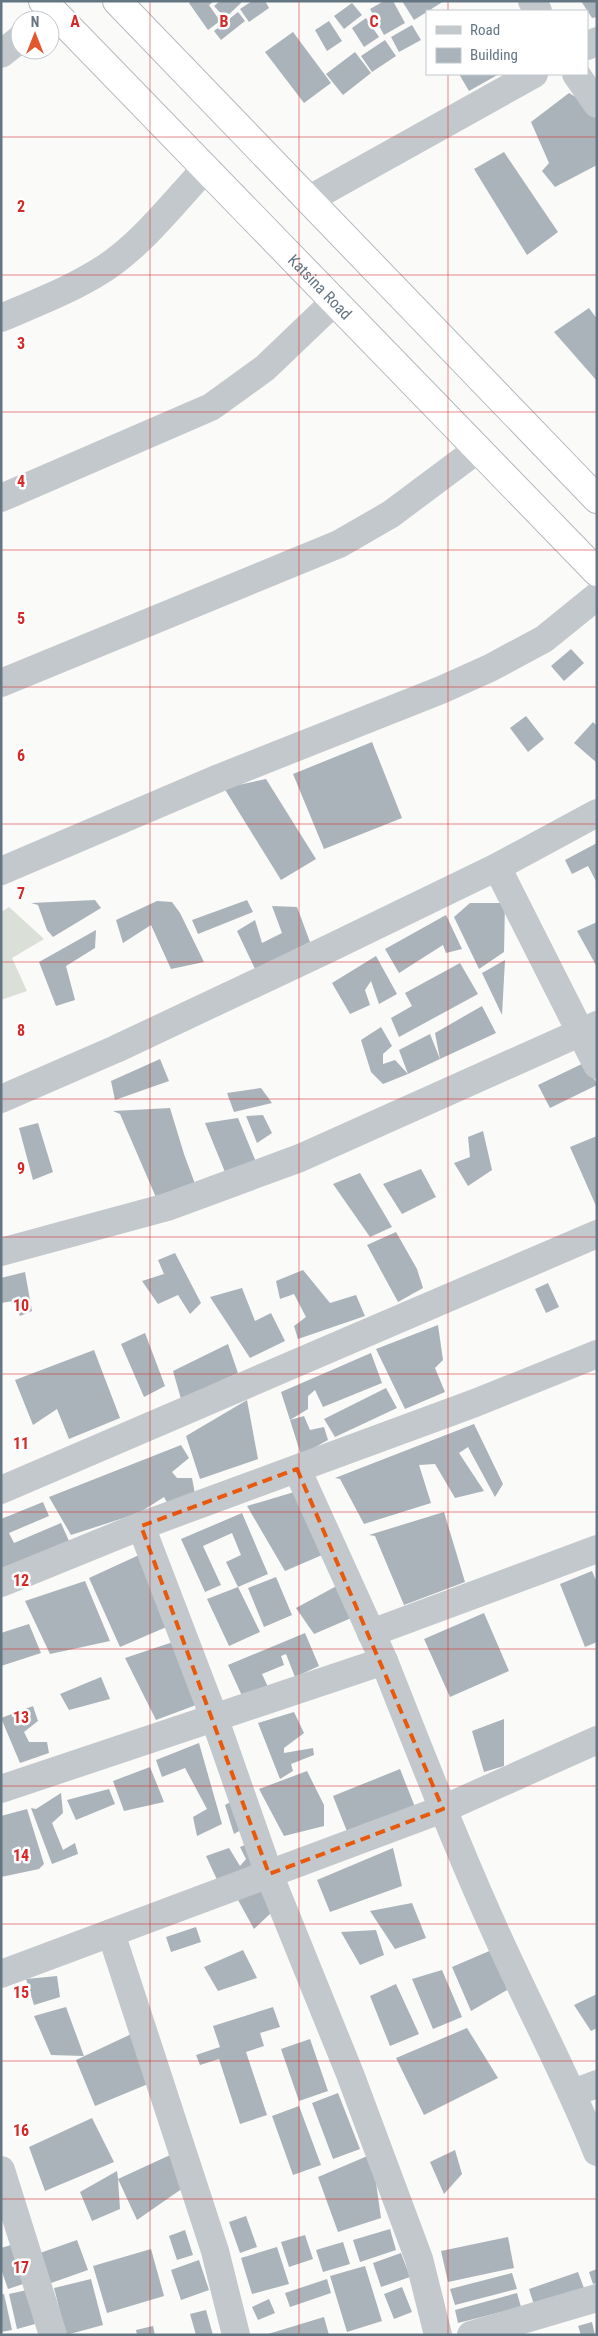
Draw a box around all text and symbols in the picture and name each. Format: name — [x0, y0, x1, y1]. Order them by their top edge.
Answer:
north arrow — [10, 10, 60, 60]
legend — [426, 10, 588, 75]
text: A — [70, 12, 80, 31]
text: B — [220, 12, 229, 31]
text: C — [369, 12, 379, 31]
text: N — [31, 14, 39, 30]
text: Road — [470, 21, 500, 39]
text: Building — [470, 46, 518, 64]
text: 2 — [17, 197, 25, 216]
street label: Katsina Road — [284, 250, 356, 323]
text: 3 — [17, 334, 25, 353]
text: 4 — [17, 472, 25, 491]
text: 5 — [17, 609, 25, 628]
text: 6 — [17, 746, 25, 765]
text: 7 — [17, 884, 25, 903]
text: 8 — [17, 1021, 25, 1040]
text: 9 — [17, 1159, 25, 1178]
text: 10 — [13, 1296, 29, 1315]
text: 11 — [13, 1434, 29, 1453]
text: 12 — [13, 1571, 29, 1590]
text: 13 — [13, 1708, 29, 1727]
text: 14 — [13, 1846, 29, 1865]
text: 15 — [13, 1983, 29, 2002]
text: 16 — [13, 2121, 29, 2140]
text: 17 — [13, 2258, 29, 2277]

